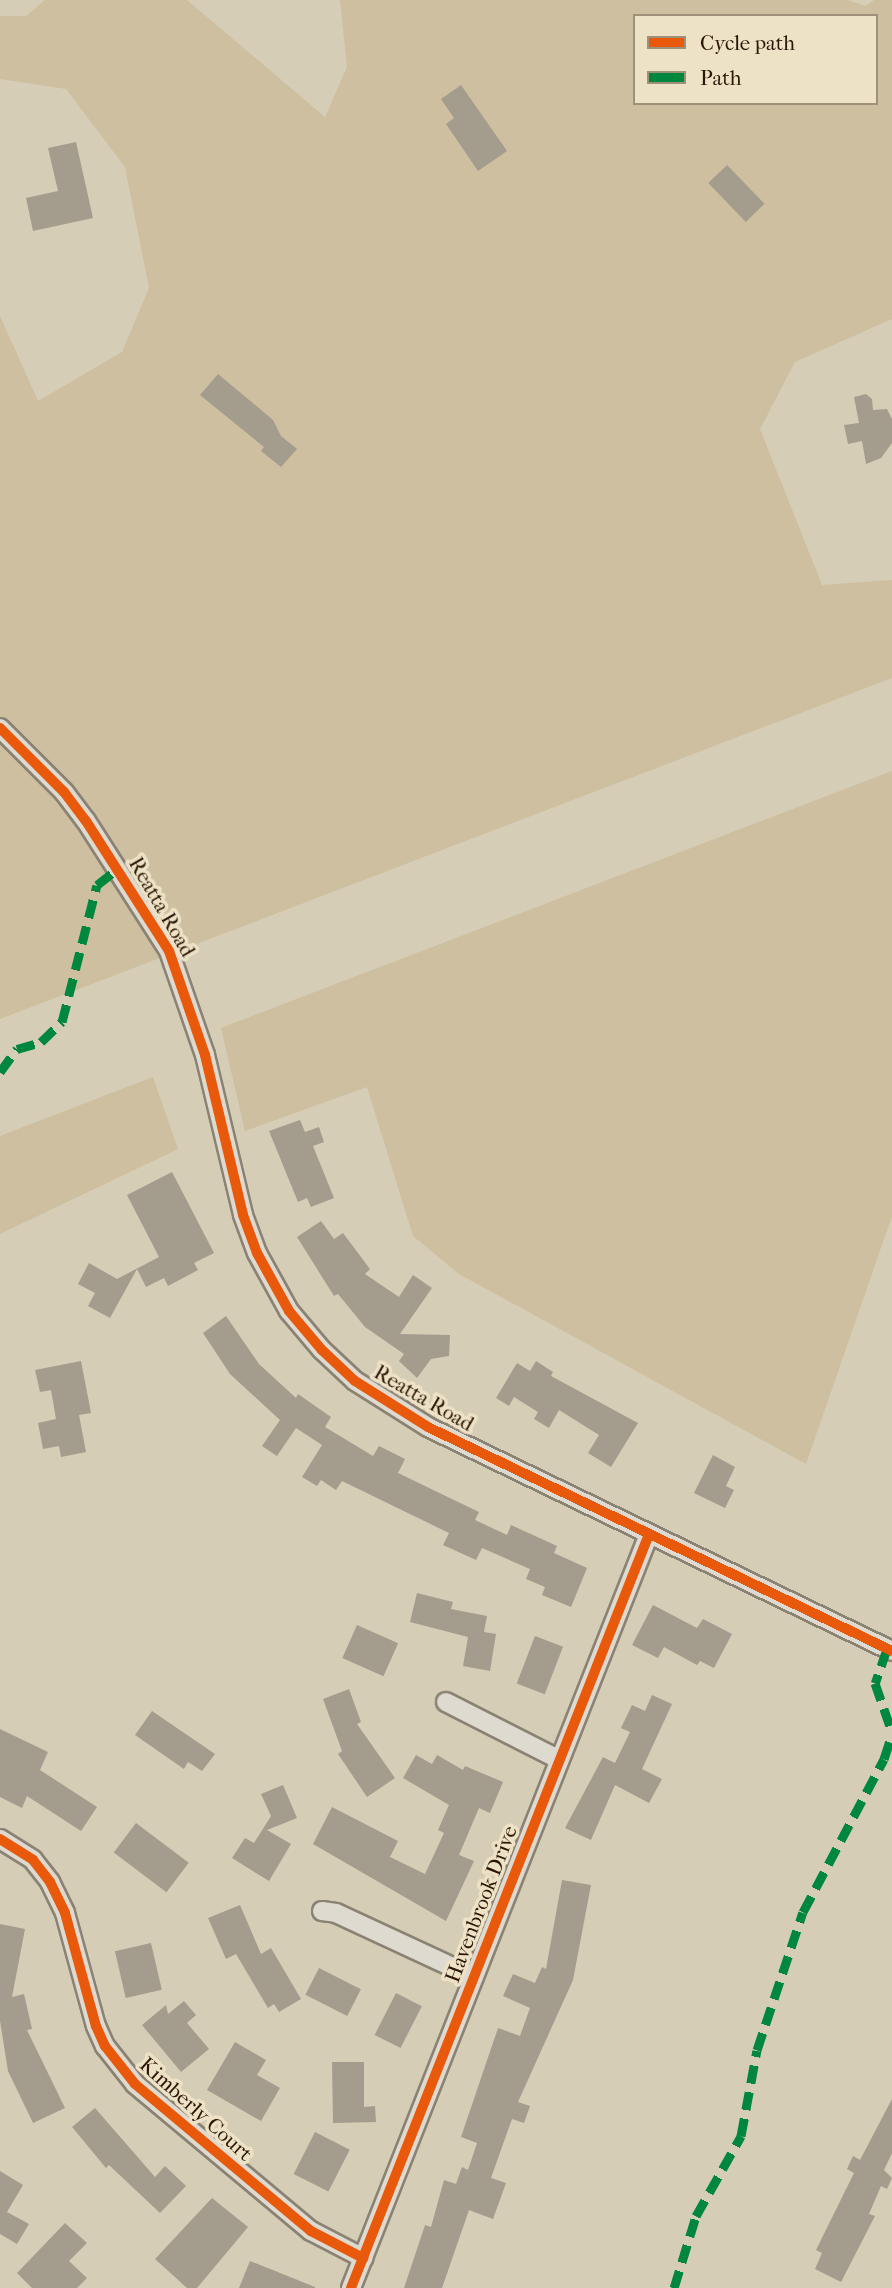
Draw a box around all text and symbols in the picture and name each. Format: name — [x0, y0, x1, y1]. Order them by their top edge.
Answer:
legend — [633, 14, 878, 105]
text: Cycle path — [700, 31, 795, 55]
text: Path — [700, 66, 741, 90]
street label: Reatta Road — [123, 853, 201, 961]
street label: Reatta Road — [370, 1359, 478, 1437]
street label: Havenbrook Drive — [440, 1822, 522, 1986]
street label: Kimberly Court — [134, 2052, 258, 2166]

